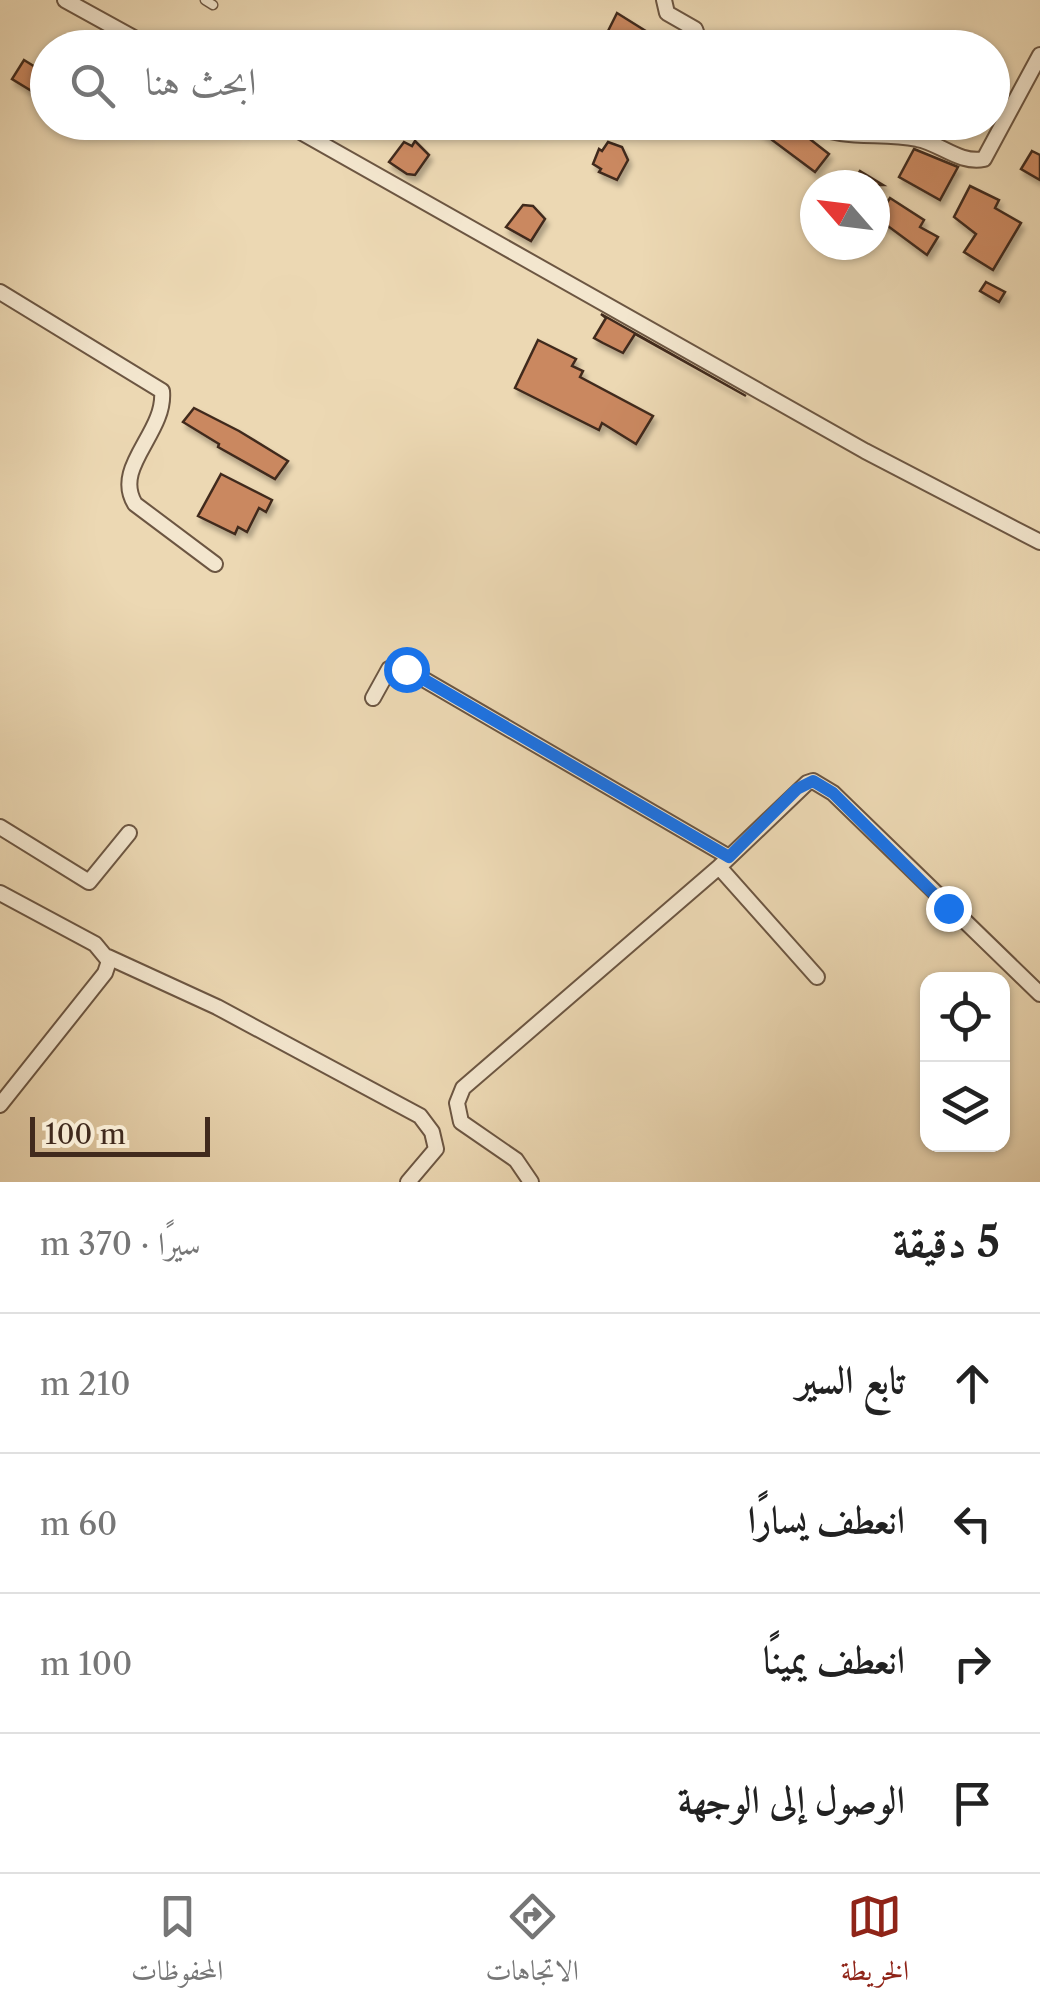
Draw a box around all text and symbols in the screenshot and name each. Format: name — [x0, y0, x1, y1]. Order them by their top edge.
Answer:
search box — [30, 30, 1010, 140]
icon: search — [65, 58, 120, 113]
text: ابحث هنا — [145, 58, 256, 105]
north arrow — [800, 170, 890, 260]
route start — [384, 647, 430, 693]
route end — [926, 886, 972, 932]
map controls — [920, 972, 1010, 1152]
button: locate — [920, 972, 1010, 1062]
button: layers — [920, 1062, 1010, 1152]
scale bar — [30, 1112, 210, 1156]
text: 100 m — [45, 1117, 126, 1151]
text: 5 دقيقة — [893, 1216, 1000, 1268]
text: سيرًا · 370 m — [40, 1224, 201, 1263]
text: تابع السير — [796, 1356, 905, 1403]
icon: ahead — [945, 1356, 1000, 1411]
text: 210 m — [40, 1364, 130, 1403]
text: انعطف يسارًا — [748, 1496, 905, 1543]
icon: left — [945, 1496, 1000, 1551]
text: 60 m — [40, 1504, 117, 1543]
text: انعطف يمينًا — [763, 1636, 905, 1683]
icon: right — [945, 1636, 1000, 1691]
text: 100 m — [40, 1644, 132, 1683]
text: الوصول إلى الوجهة — [678, 1776, 905, 1823]
icon: arrive — [945, 1776, 1000, 1831]
tab: المحفوظات — [131, 1889, 223, 1998]
tab: الاتجاهات — [485, 1889, 579, 1998]
tab: الخريطة — [841, 1889, 909, 1998]

